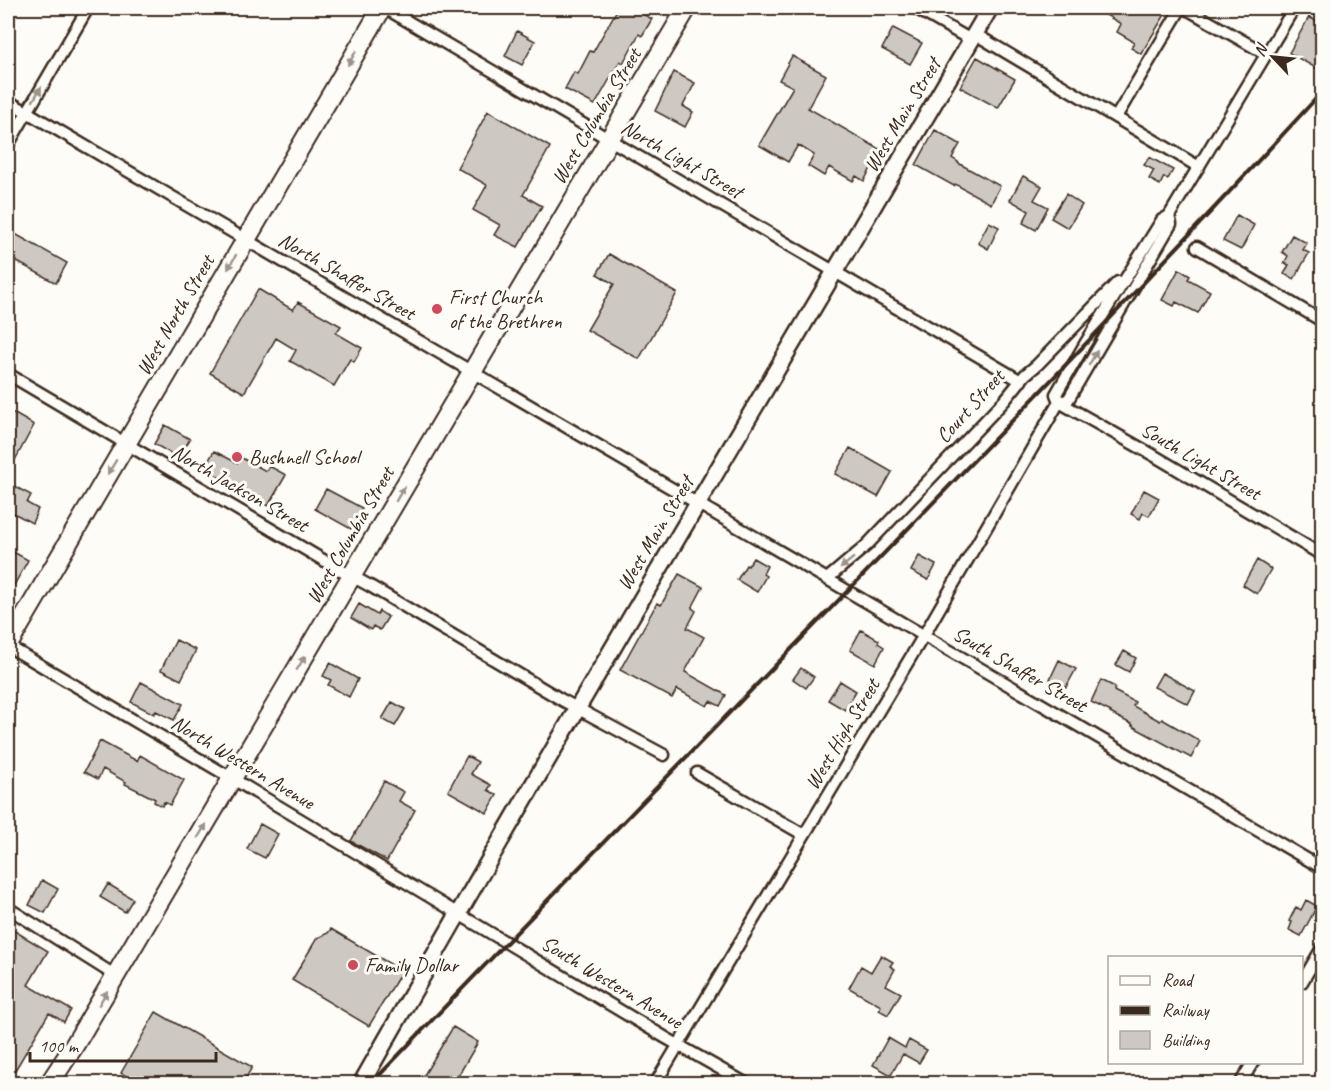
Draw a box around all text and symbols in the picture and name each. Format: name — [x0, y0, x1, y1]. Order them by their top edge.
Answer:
north arrow — [1243, 27, 1303, 87]
text: N — [1249, 39, 1273, 60]
street label: West Columbia Street — [545, 42, 648, 189]
one-way arrow — [347, 50, 358, 66]
street label: West Main Street — [858, 51, 948, 177]
one-way arrow — [32, 86, 43, 102]
street label: North Light Street — [617, 114, 750, 206]
street label: North Shaffer Street — [274, 226, 422, 327]
street label: West North Street — [130, 248, 221, 380]
one-way arrow — [227, 254, 238, 270]
place label: First Church of the Brethren — [449, 284, 562, 334]
marker: First Church of the Brethren — [430, 302, 444, 316]
one-way arrow — [1087, 349, 1097, 366]
street label: Court Street — [930, 362, 1011, 448]
street label: South Light Street — [1137, 416, 1267, 507]
street label: North Jackson Street — [167, 438, 315, 539]
place label: Bushnell School — [249, 444, 362, 470]
marker: Bushnell School — [230, 450, 244, 464]
one-way arrow — [108, 458, 118, 475]
street label: West Columbia Street — [300, 460, 401, 608]
street label: West Main Street — [611, 469, 701, 595]
one-way arrow — [394, 486, 404, 503]
one-way arrow — [839, 556, 855, 569]
street label: South Shaffer Street — [948, 620, 1093, 719]
one-way arrow — [296, 654, 306, 671]
street label: West High Street — [799, 672, 886, 794]
street label: North Western Avenue — [167, 709, 320, 816]
one-way arrow — [197, 822, 207, 839]
street label: South Western Avenue — [537, 930, 689, 1035]
place label: Family Dollar — [365, 952, 459, 978]
legend — [1108, 956, 1303, 1064]
marker: Family Dollar — [346, 958, 360, 972]
text: Road — [1162, 969, 1195, 991]
one-way arrow — [97, 990, 108, 1006]
text: Railway — [1162, 999, 1210, 1021]
scale bar — [30, 1025, 216, 1063]
text: Building — [1162, 1029, 1211, 1051]
text: 100 m — [39, 1035, 80, 1057]

